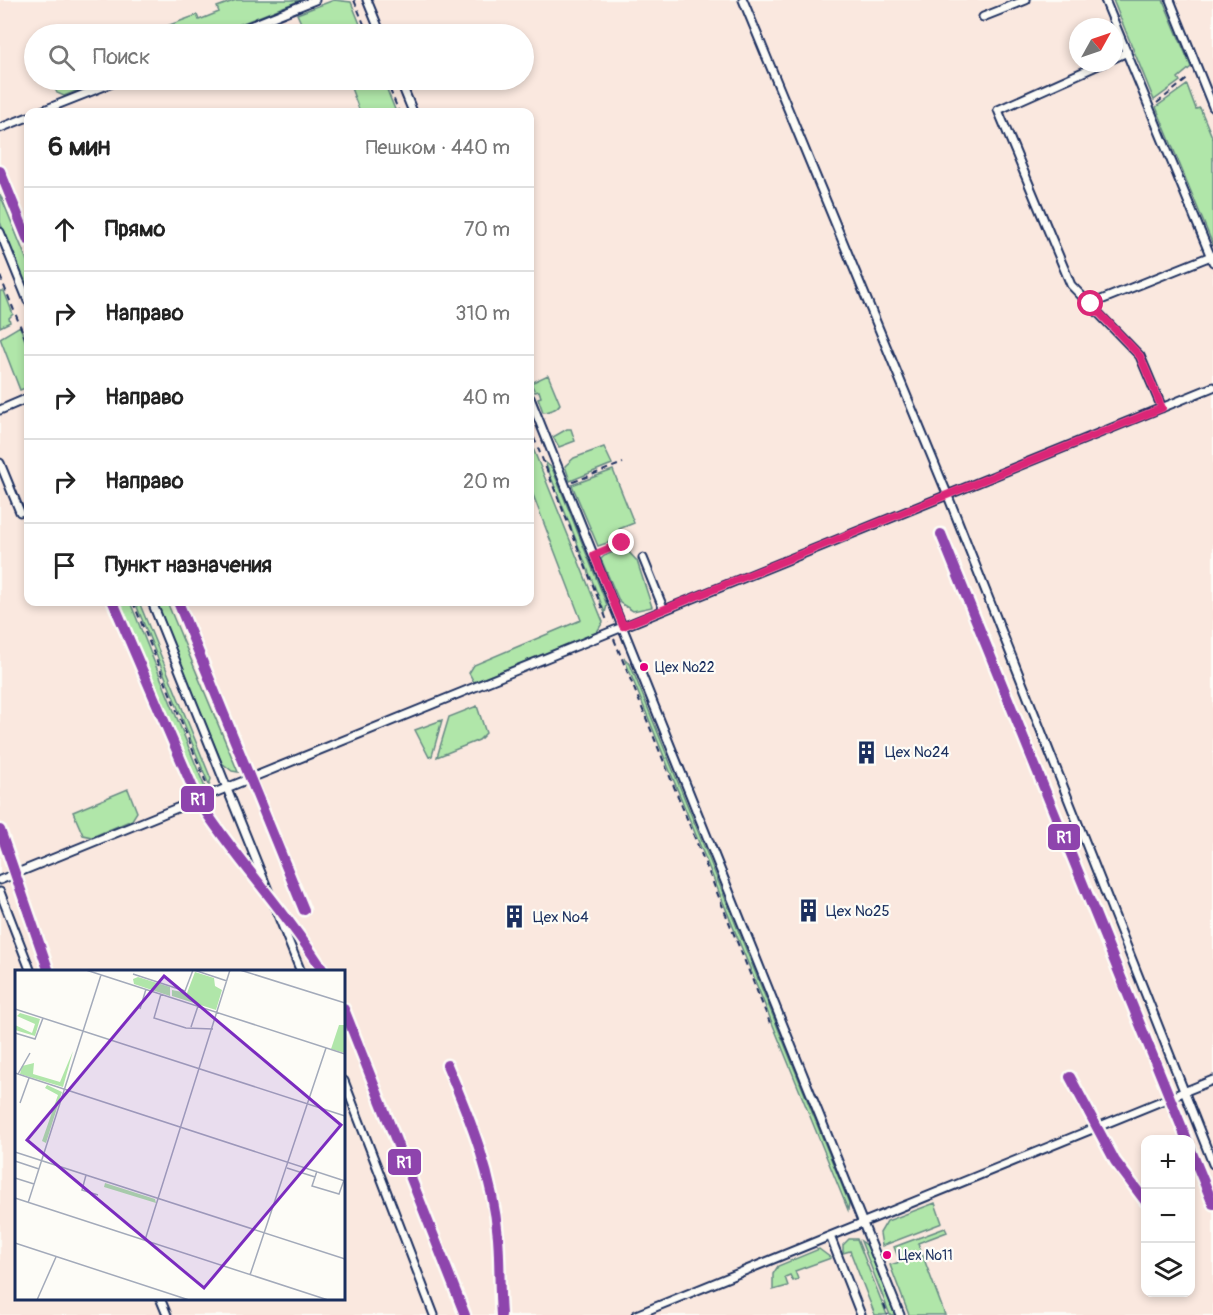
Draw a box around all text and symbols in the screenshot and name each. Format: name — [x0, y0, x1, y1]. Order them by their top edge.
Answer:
north arrow — [1069, 18, 1123, 72]
search box — [24, 24, 534, 90]
icon: search — [45, 41, 78, 74]
text: Поиск — [93, 43, 150, 71]
text: 6 мин — [48, 131, 110, 163]
text: Пешком · 440 m — [366, 135, 510, 160]
icon: ahead — [48, 213, 81, 246]
text: Прямо — [105, 215, 165, 243]
text: 70 m — [464, 217, 510, 242]
route start — [1077, 290, 1103, 316]
icon: right — [48, 297, 81, 330]
text: Направо — [105, 299, 184, 327]
text: 310 m — [455, 301, 510, 326]
icon: right — [48, 381, 81, 414]
text: Направо — [105, 383, 184, 411]
text: 40 m — [463, 385, 510, 410]
icon: right — [48, 465, 81, 498]
text: Направо — [105, 467, 184, 495]
text: 20 m — [463, 469, 510, 494]
route end — [608, 529, 634, 555]
icon: arrive — [48, 549, 81, 582]
text: Пункт назначения — [105, 551, 272, 579]
place label: Цех №22 — [655, 659, 715, 676]
marker: Цех №22 — [638, 661, 650, 673]
building icon: Цех №24 — [854, 739, 880, 765]
place label: Цех №24 — [885, 743, 949, 762]
line badge: R1 — [180, 785, 215, 813]
text: R1 — [190, 790, 206, 810]
line badge: R1 — [1047, 823, 1081, 851]
text: R1 — [1056, 828, 1072, 848]
building icon: Цех №25 — [795, 898, 821, 924]
place label: Цех №25 — [826, 902, 890, 921]
building icon: Цех №4 — [502, 904, 528, 930]
place label: Цех №4 — [533, 908, 589, 927]
inset map — [15, 970, 345, 1300]
map controls — [1141, 1135, 1195, 1297]
button: + — [1141, 1135, 1195, 1189]
line badge: R1 — [387, 1148, 422, 1176]
text: R1 — [396, 1153, 412, 1173]
button: − — [1141, 1189, 1195, 1243]
button: layers — [1141, 1243, 1195, 1297]
place label: Цех №11 — [898, 1247, 953, 1264]
marker: Цех №11 — [881, 1249, 893, 1261]

